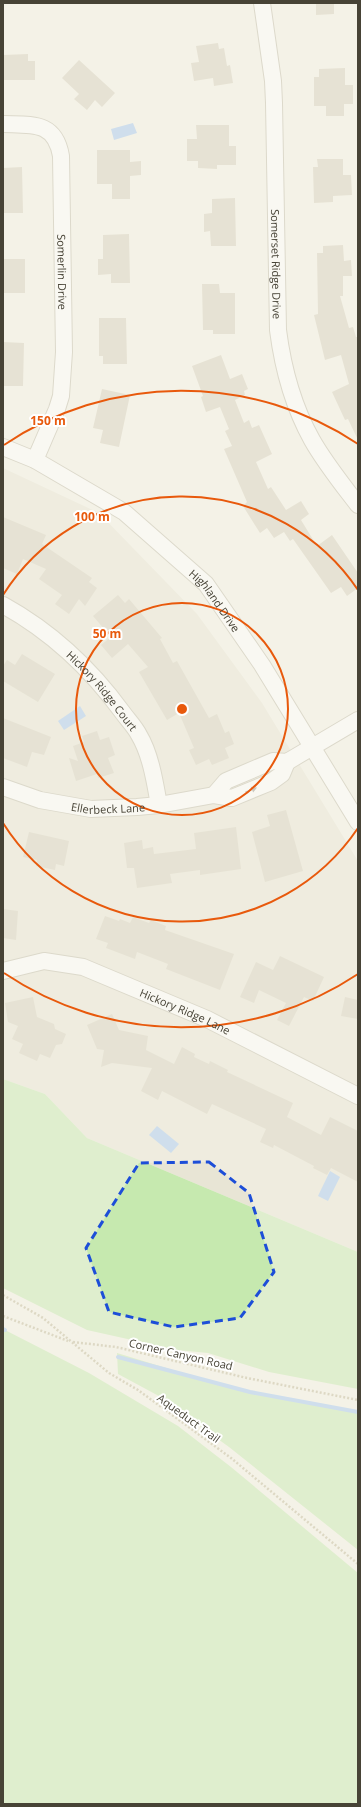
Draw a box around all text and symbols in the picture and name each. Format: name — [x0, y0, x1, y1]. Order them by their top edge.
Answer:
street label: Somerset Ridge Drive — [268, 209, 285, 319]
street label: Somerlin Drive — [55, 234, 71, 310]
text: 150 m — [30, 412, 66, 429]
text: 100 m — [74, 508, 110, 525]
street label: Highland Drive — [186, 565, 244, 634]
text: 50 m — [93, 625, 121, 642]
street label: Hickory Ridge Court — [64, 647, 141, 733]
centre of rings — [175, 702, 189, 716]
one-way arrow — [246, 787, 257, 793]
street label: Ellerbeck Lane — [70, 798, 146, 817]
street label: Hickory Ridge Lane — [138, 984, 233, 1037]
street label: Corner Canyon Road — [128, 1335, 234, 1373]
street label: Aqueduct Trail — [155, 1390, 223, 1446]

